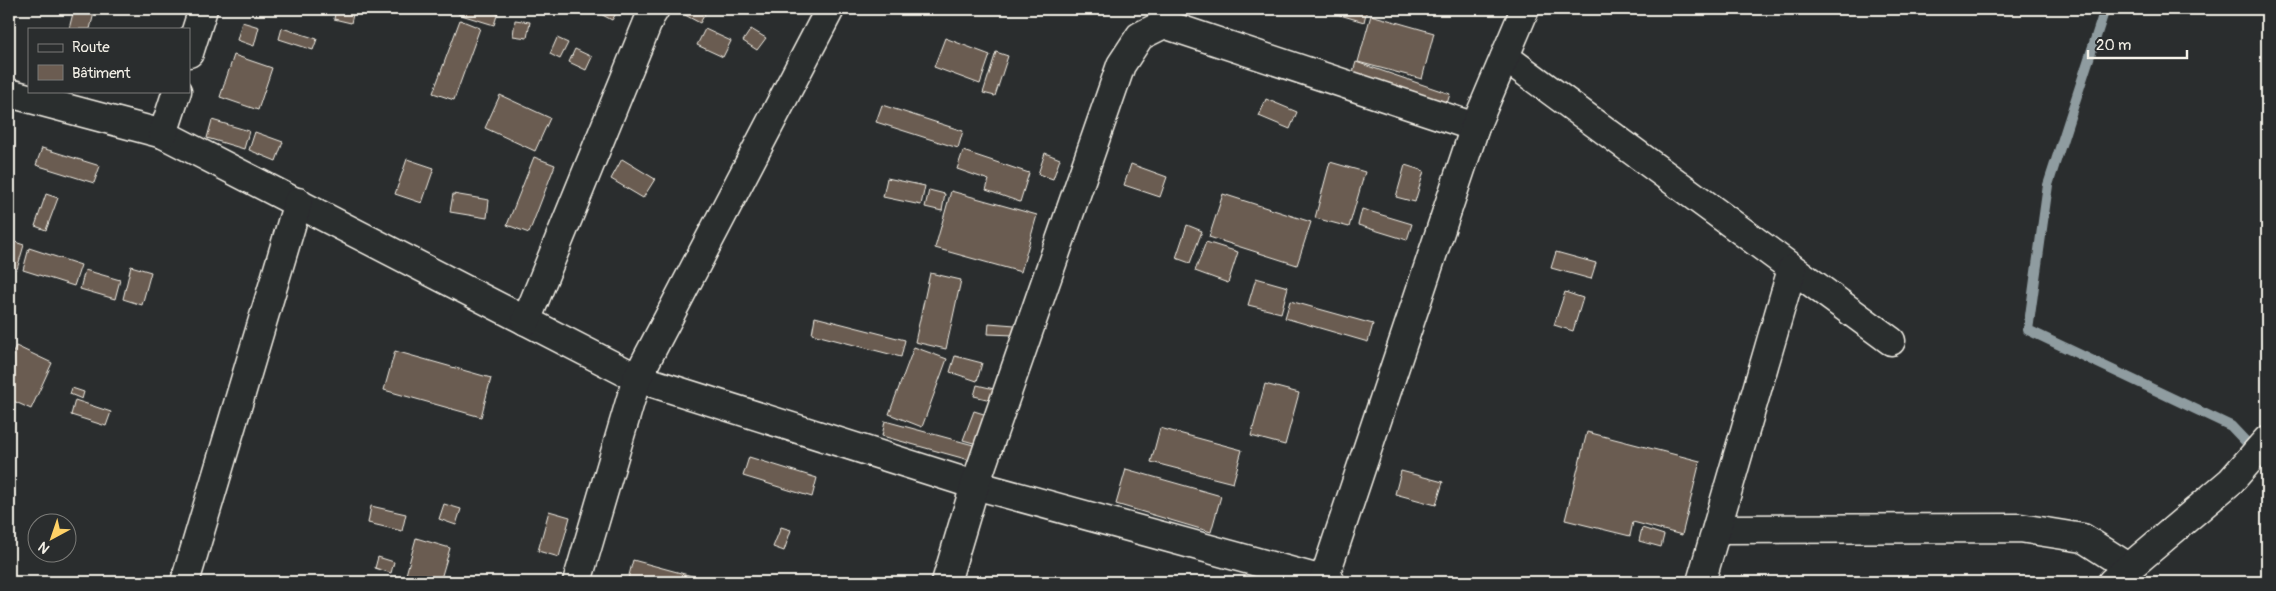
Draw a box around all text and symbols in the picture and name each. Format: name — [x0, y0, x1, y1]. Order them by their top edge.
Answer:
legend — [28, 28, 190, 92]
scale bar — [2088, 28, 2187, 60]
text: 20 m — [2096, 36, 2131, 55]
text: Route — [72, 38, 110, 57]
text: Bâtiment — [72, 64, 132, 83]
north arrow — [28, 514, 78, 564]
text: N — [35, 538, 53, 557]

